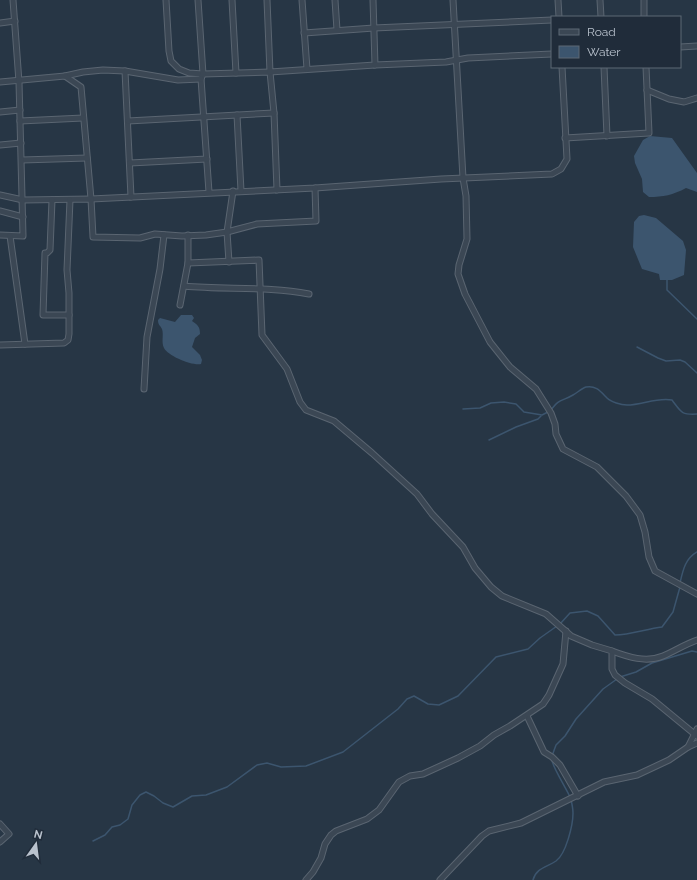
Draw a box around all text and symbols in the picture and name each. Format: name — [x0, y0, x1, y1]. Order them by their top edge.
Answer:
legend — [551, 16, 681, 68]
text: Road — [587, 25, 616, 39]
text: Water — [587, 45, 621, 59]
north arrow — [16, 824, 56, 864]
text: N — [33, 827, 44, 842]

